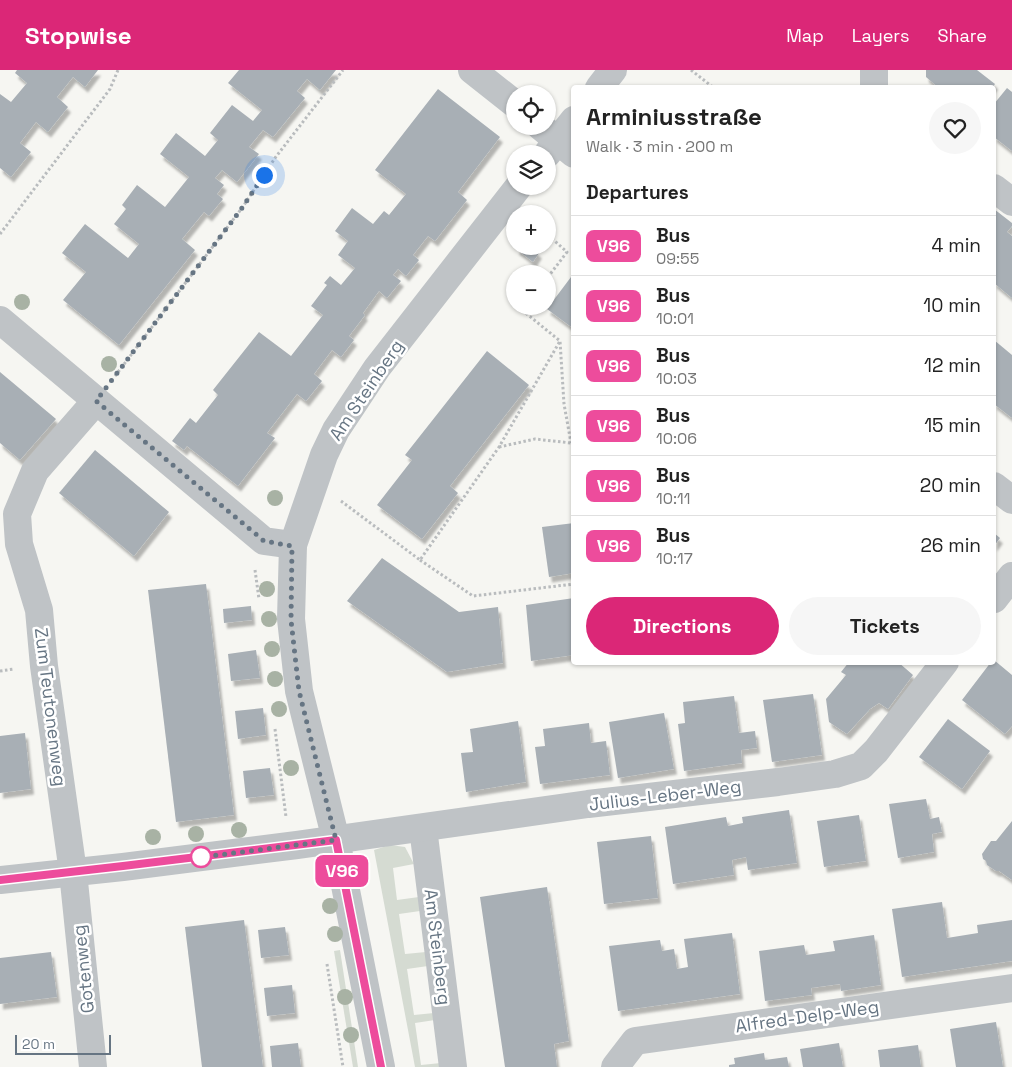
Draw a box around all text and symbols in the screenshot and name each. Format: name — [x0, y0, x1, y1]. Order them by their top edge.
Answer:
text: Stopwise — [25, 20, 132, 51]
text: Map — [786, 24, 824, 47]
text: Layers — [852, 24, 909, 47]
text: Share — [937, 24, 987, 47]
map controls — [506, 85, 556, 315]
button: locate — [506, 85, 556, 135]
text: Arminiusstraße — [586, 101, 762, 132]
button: heart — [929, 102, 981, 154]
text: Walk · 3 min · 200 m — [586, 136, 733, 157]
button: layers — [506, 145, 556, 195]
your location — [252, 163, 277, 188]
text: Departures — [586, 180, 689, 205]
button: + — [506, 205, 556, 255]
text: Bus — [656, 223, 690, 248]
text: 4 min — [932, 233, 981, 258]
text: V96 — [597, 234, 630, 257]
text: 09:55 — [656, 248, 699, 269]
button: − — [506, 265, 556, 315]
text: Bus — [656, 283, 690, 308]
text: 10 min — [923, 293, 981, 318]
text: V96 — [597, 294, 630, 317]
text: 10:01 — [656, 308, 694, 329]
street label: Am Steinberg — [324, 335, 408, 445]
text: Bus — [656, 343, 690, 368]
text: 12 min — [924, 353, 981, 378]
text: V96 — [597, 354, 630, 377]
text: 10:03 — [656, 368, 697, 389]
text: Bus — [656, 403, 690, 428]
text: 15 min — [924, 413, 981, 438]
text: V96 — [597, 414, 630, 437]
text: 10:06 — [656, 428, 697, 449]
text: Bus — [656, 463, 690, 488]
text: 20 min — [920, 473, 981, 498]
text: V96 — [597, 474, 630, 497]
text: 10:11 — [656, 488, 690, 509]
text: Bus — [656, 523, 690, 548]
text: 26 min — [920, 533, 981, 558]
text: V96 — [597, 534, 630, 557]
text: 10:17 — [656, 548, 693, 569]
button: Directions — [586, 597, 779, 655]
button: Tickets — [789, 597, 981, 655]
street label: Zum Teutonenweg — [30, 626, 72, 788]
street label: Julius-Leber-Weg — [587, 774, 743, 816]
unlabelled marker — [190, 846, 212, 868]
line badge: V96 — [313, 855, 371, 887]
text: V96 — [325, 859, 359, 882]
street label: Am Steinberg — [419, 888, 457, 1006]
street label: Gotenweg — [67, 924, 99, 1014]
street label: Alfred-Delp-Weg — [734, 995, 880, 1037]
scale bar — [15, 1032, 111, 1055]
text: 20 m — [22, 1035, 55, 1053]

